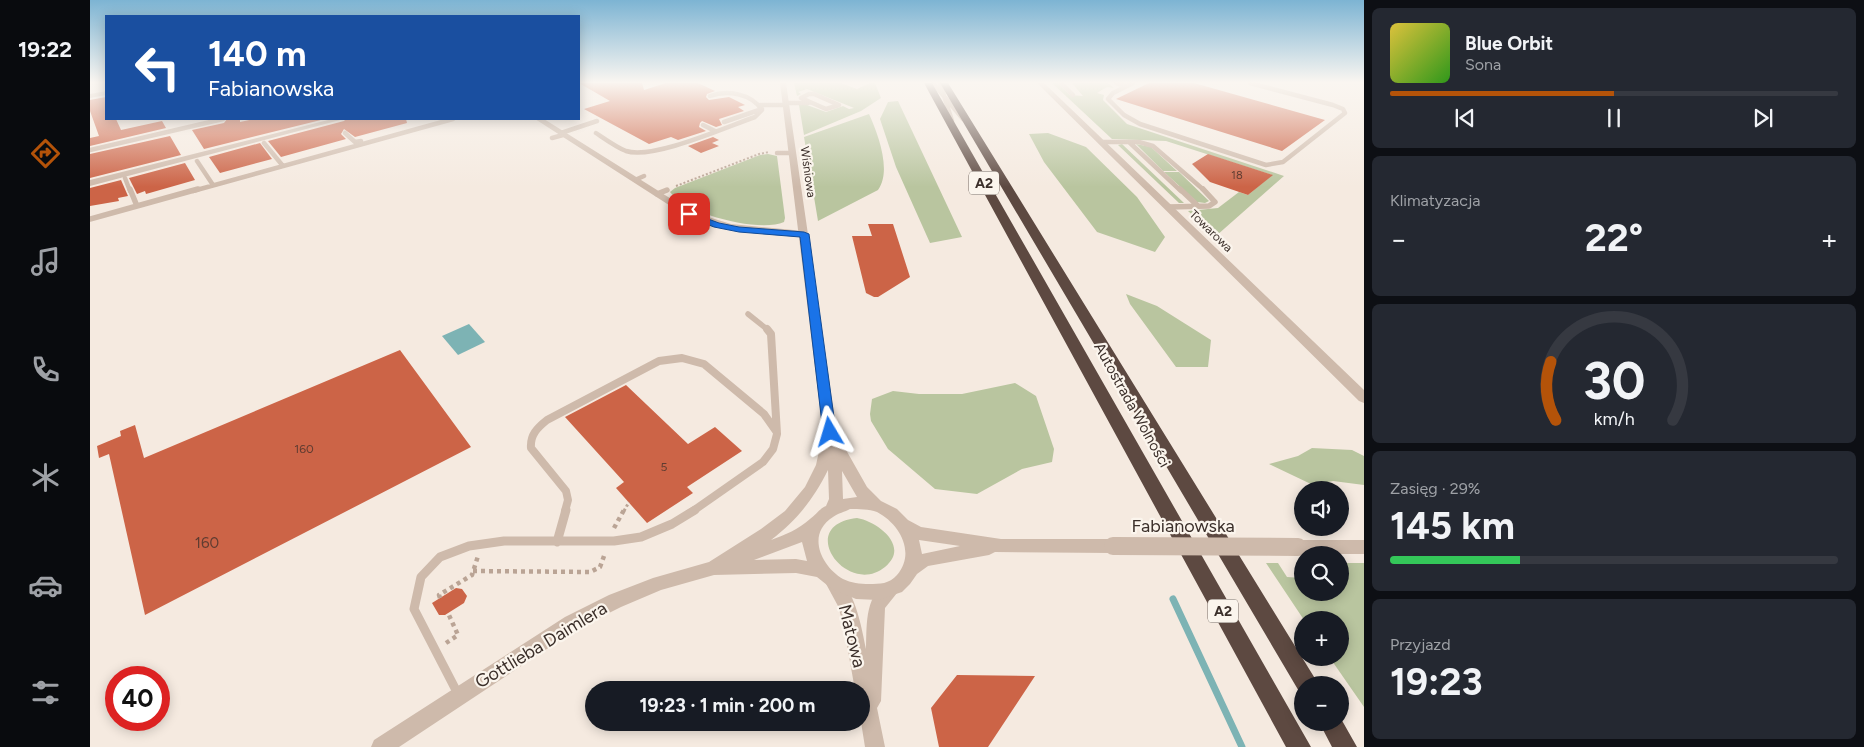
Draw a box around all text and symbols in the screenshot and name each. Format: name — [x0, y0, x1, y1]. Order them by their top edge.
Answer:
text: Blue Orbit — [1465, 32, 1553, 55]
text: 140 m — [208, 33, 306, 75]
icon: left — [125, 35, 190, 100]
text: 19:22 — [18, 36, 72, 63]
text: Sona — [1465, 55, 1501, 74]
text: Fabianowska — [208, 75, 334, 102]
icon: previous — [1451, 104, 1479, 132]
icon: pause — [1600, 104, 1628, 132]
icon: next — [1749, 104, 1777, 132]
icon: directions — [28, 136, 63, 171]
street label: Wiśniowa — [797, 145, 819, 199]
house number: 18 — [1231, 169, 1243, 182]
road number: A2 — [969, 172, 999, 194]
text: Klimatyzacja — [1390, 191, 1480, 210]
pin — [668, 193, 710, 235]
icon: arrive — [675, 200, 703, 228]
street label: Towarowa — [1187, 207, 1235, 255]
text: 22° — [1585, 215, 1643, 261]
text: − — [1390, 222, 1407, 256]
text: + — [1821, 222, 1838, 256]
icon: music — [28, 244, 63, 279]
street label: Autostrada Wolności — [1090, 339, 1174, 471]
text: 30 — [1583, 350, 1645, 412]
icon: phone — [28, 352, 63, 387]
position arrow — [803, 405, 855, 457]
text: km/h — [1594, 408, 1634, 429]
house number: 160 — [294, 442, 314, 456]
icon: climate — [28, 460, 63, 495]
house number: 5 — [661, 460, 668, 474]
text: Zasięg · 29% — [1390, 479, 1480, 498]
map controls — [1294, 481, 1349, 731]
button: sound — [1294, 481, 1349, 536]
text: 145 km — [1390, 503, 1515, 549]
street label: Fabianowska — [1131, 515, 1235, 537]
house number: 160 — [195, 534, 219, 552]
button: search — [1294, 546, 1349, 601]
icon: car — [28, 568, 63, 603]
street label: Gottlieba Daimlera — [471, 597, 611, 693]
road number: A2 — [1208, 600, 1238, 622]
street label: Matowa — [834, 602, 870, 670]
button: + — [1294, 611, 1349, 666]
text: Przyjazd — [1390, 635, 1451, 654]
text: 19:23 — [1390, 659, 1483, 705]
speed limit sign: 40 — [105, 666, 170, 731]
icon: filters — [28, 675, 63, 710]
button: − — [1294, 676, 1349, 731]
text: 19:23 · 1 min · 200 m — [640, 694, 815, 717]

